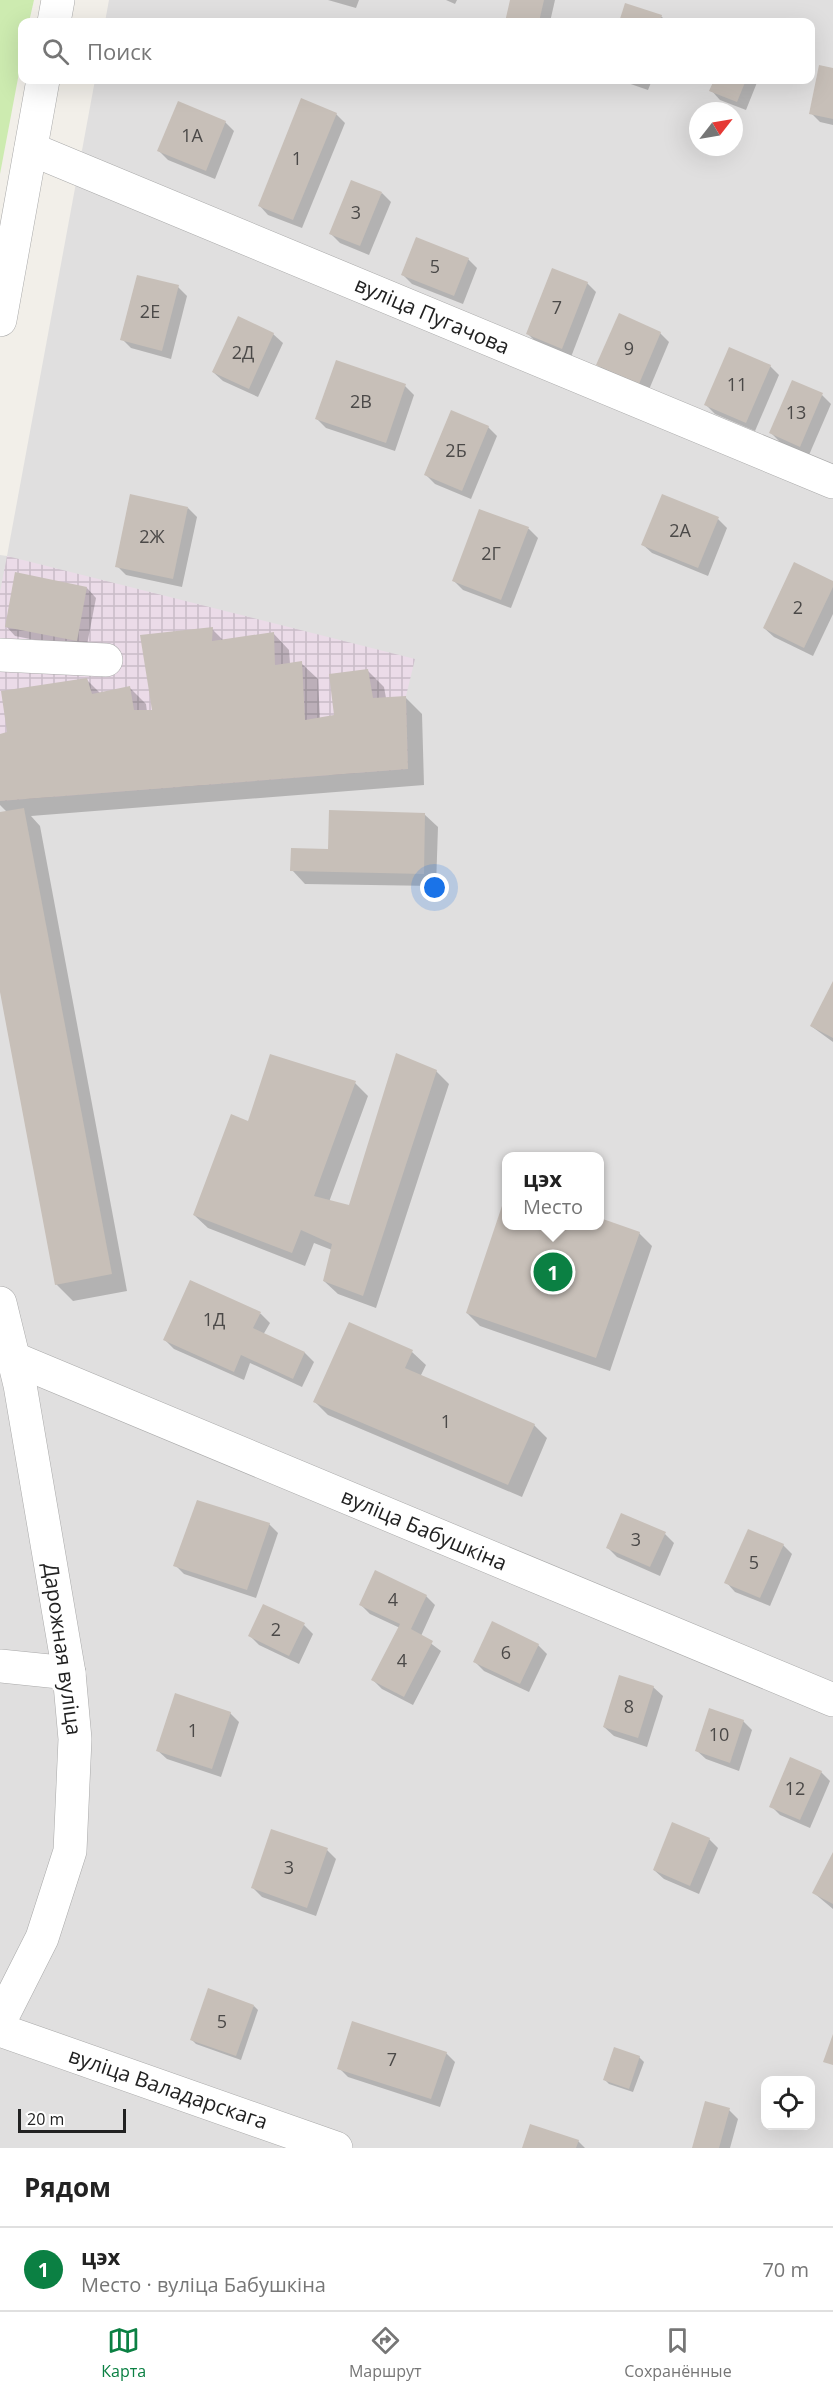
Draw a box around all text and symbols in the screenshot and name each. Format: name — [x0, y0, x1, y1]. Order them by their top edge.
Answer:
search box — [18, 18, 815, 84]
icon: search — [39, 35, 72, 68]
text: Поиск — [87, 36, 152, 66]
north arrow — [689, 102, 743, 156]
house number: 1А — [181, 123, 203, 147]
house number: 1 — [292, 146, 302, 170]
house number: 3 — [351, 200, 361, 224]
house number: 5 — [430, 254, 440, 278]
street label: вуліца Пугачова — [351, 270, 514, 360]
house number: 7 — [552, 295, 562, 319]
house number: 2Е — [140, 299, 160, 323]
house number: 9 — [624, 336, 634, 360]
house number: 2Д — [232, 340, 254, 364]
house number: 11 — [727, 372, 747, 396]
house number: 2В — [350, 389, 372, 413]
house number: 13 — [786, 400, 806, 424]
house number: 2Б — [445, 438, 467, 462]
house number: 2А — [669, 518, 691, 542]
house number: 2Ж — [139, 524, 166, 548]
house number: 2Г — [481, 541, 501, 565]
house number: 2 — [793, 595, 803, 619]
your location — [420, 873, 449, 902]
popup — [502, 1152, 604, 1230]
text: цэх — [523, 1163, 562, 1193]
text: Место — [523, 1193, 583, 1220]
pin: 1 — [534, 1250, 572, 1294]
house number: 1Д — [203, 1307, 225, 1331]
house number: 1 — [441, 1409, 451, 1433]
street label: вуліца Бабушкіна — [337, 1482, 512, 1577]
house number: 3 — [631, 1527, 641, 1551]
house number: 5 — [749, 1550, 759, 1574]
street label: Дарожная вуліца — [37, 1561, 89, 1737]
house number: 4 — [388, 1587, 398, 1611]
house number: 2 — [271, 1617, 281, 1641]
house number: 6 — [501, 1640, 511, 1664]
house number: 4 — [397, 1648, 407, 1672]
house number: 8 — [624, 1694, 634, 1718]
house number: 1 — [188, 1718, 198, 1742]
house number: 10 — [709, 1722, 729, 1746]
house number: 12 — [785, 1776, 805, 1800]
house number: 3 — [284, 1855, 294, 1879]
house number: 5 — [217, 2009, 227, 2033]
street label: вуліца Валадарскага — [65, 2041, 272, 2135]
house number: 7 — [387, 2047, 397, 2071]
map controls — [761, 2076, 815, 2130]
button: locate — [761, 2076, 815, 2130]
scale bar — [18, 2106, 126, 2134]
text: 20 m — [27, 2108, 64, 2130]
text: Рядом — [24, 2169, 111, 2205]
text: цэх — [81, 2241, 120, 2271]
text: 1 — [38, 2256, 49, 2283]
text: 70 m — [762, 2256, 809, 2283]
text: Место · вуліца Бабушкіна — [81, 2271, 326, 2298]
tab: Карта — [101, 2324, 146, 2382]
tab: Маршрут — [349, 2324, 422, 2382]
tab: Сохранённые — [624, 2324, 732, 2382]

